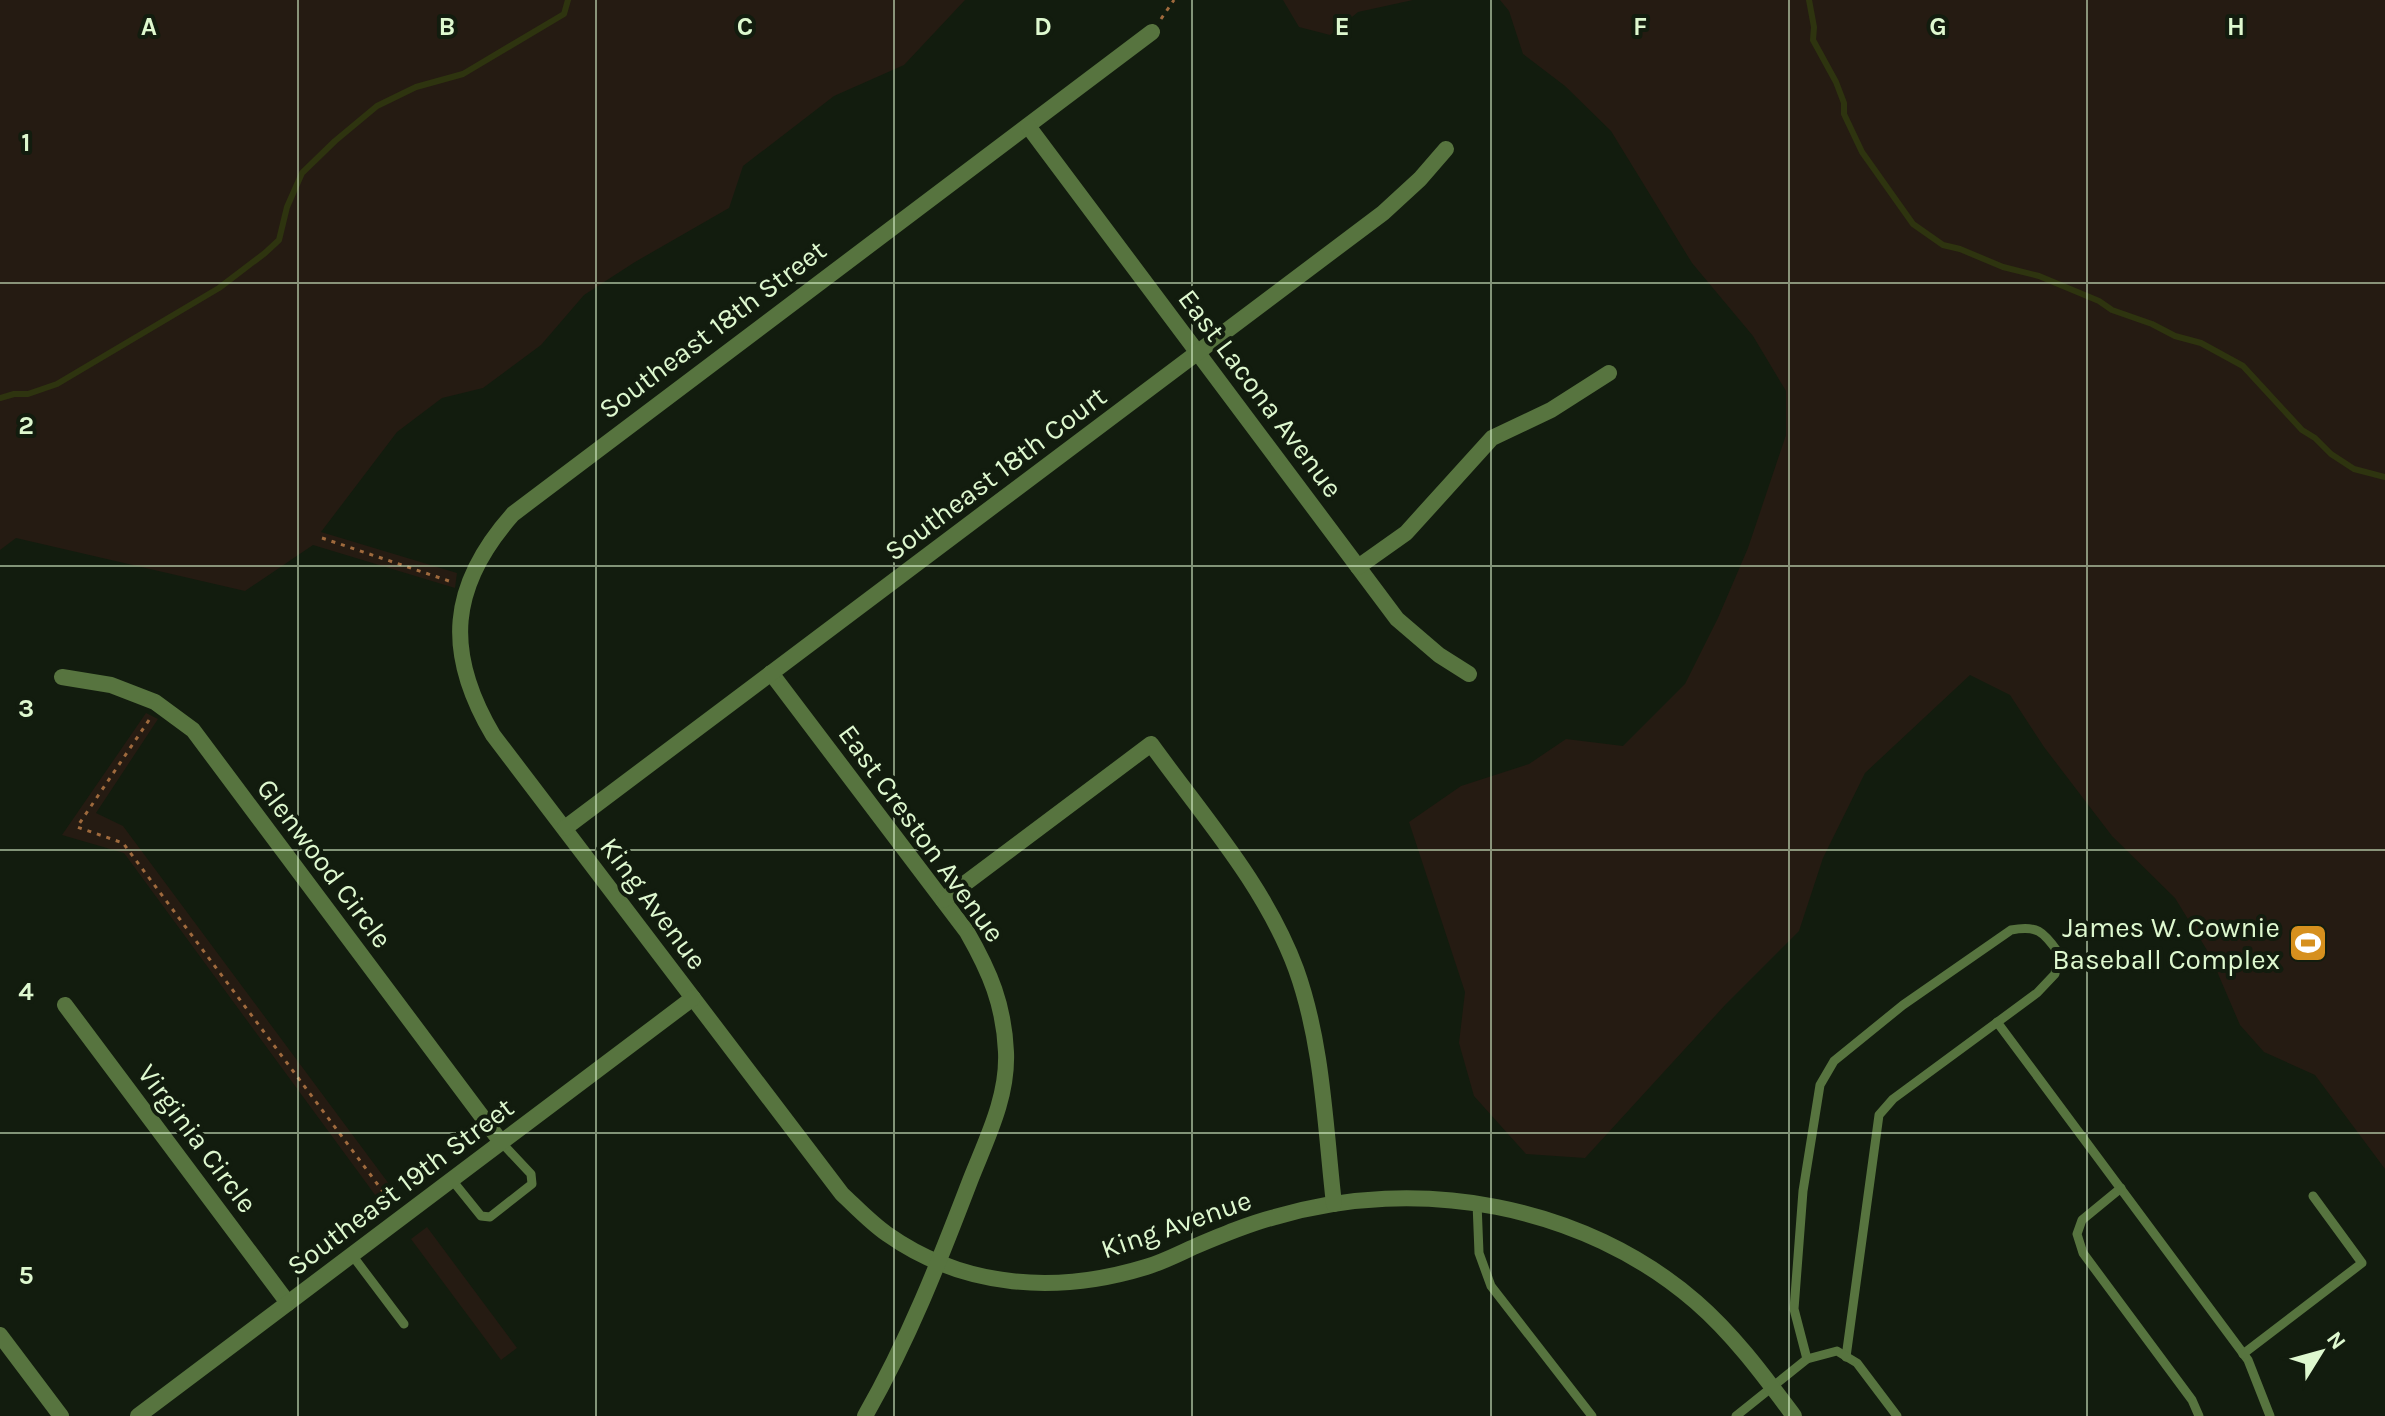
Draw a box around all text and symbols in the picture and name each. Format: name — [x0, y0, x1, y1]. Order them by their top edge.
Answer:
text: A — [141, 11, 157, 42]
text: B — [439, 11, 455, 42]
text: C — [737, 11, 753, 42]
text: D — [1034, 11, 1052, 42]
text: E — [1334, 11, 1350, 42]
text: F — [1633, 11, 1647, 42]
text: G — [1929, 11, 1947, 42]
text: H — [2227, 11, 2245, 42]
text: 1 — [21, 127, 31, 158]
street label: Southeast 18th Street — [592, 233, 832, 426]
street label: East Lacona Avenue — [1171, 283, 1350, 504]
street label: Southeast 18th Court — [878, 379, 1113, 567]
text: 2 — [18, 410, 34, 441]
text: 3 — [18, 693, 34, 724]
street label: East Creston Avenue — [832, 718, 1012, 949]
street label: Glenwood Circle — [250, 772, 399, 955]
street label: King Avenue — [593, 831, 714, 976]
place label: James W. Cownie Baseball Complex — [2052, 911, 2280, 976]
sports icon: James W. Cownie Baseball Complex — [2287, 922, 2329, 964]
text: 4 — [18, 976, 34, 1007]
street label: Virginia Circle — [131, 1057, 264, 1219]
street label: Southeast 19th Street — [281, 1091, 520, 1282]
street label: King Avenue — [1097, 1183, 1256, 1266]
text: 5 — [18, 1260, 34, 1291]
north arrow — [2281, 1312, 2361, 1392]
text: N — [2321, 1326, 2351, 1355]

